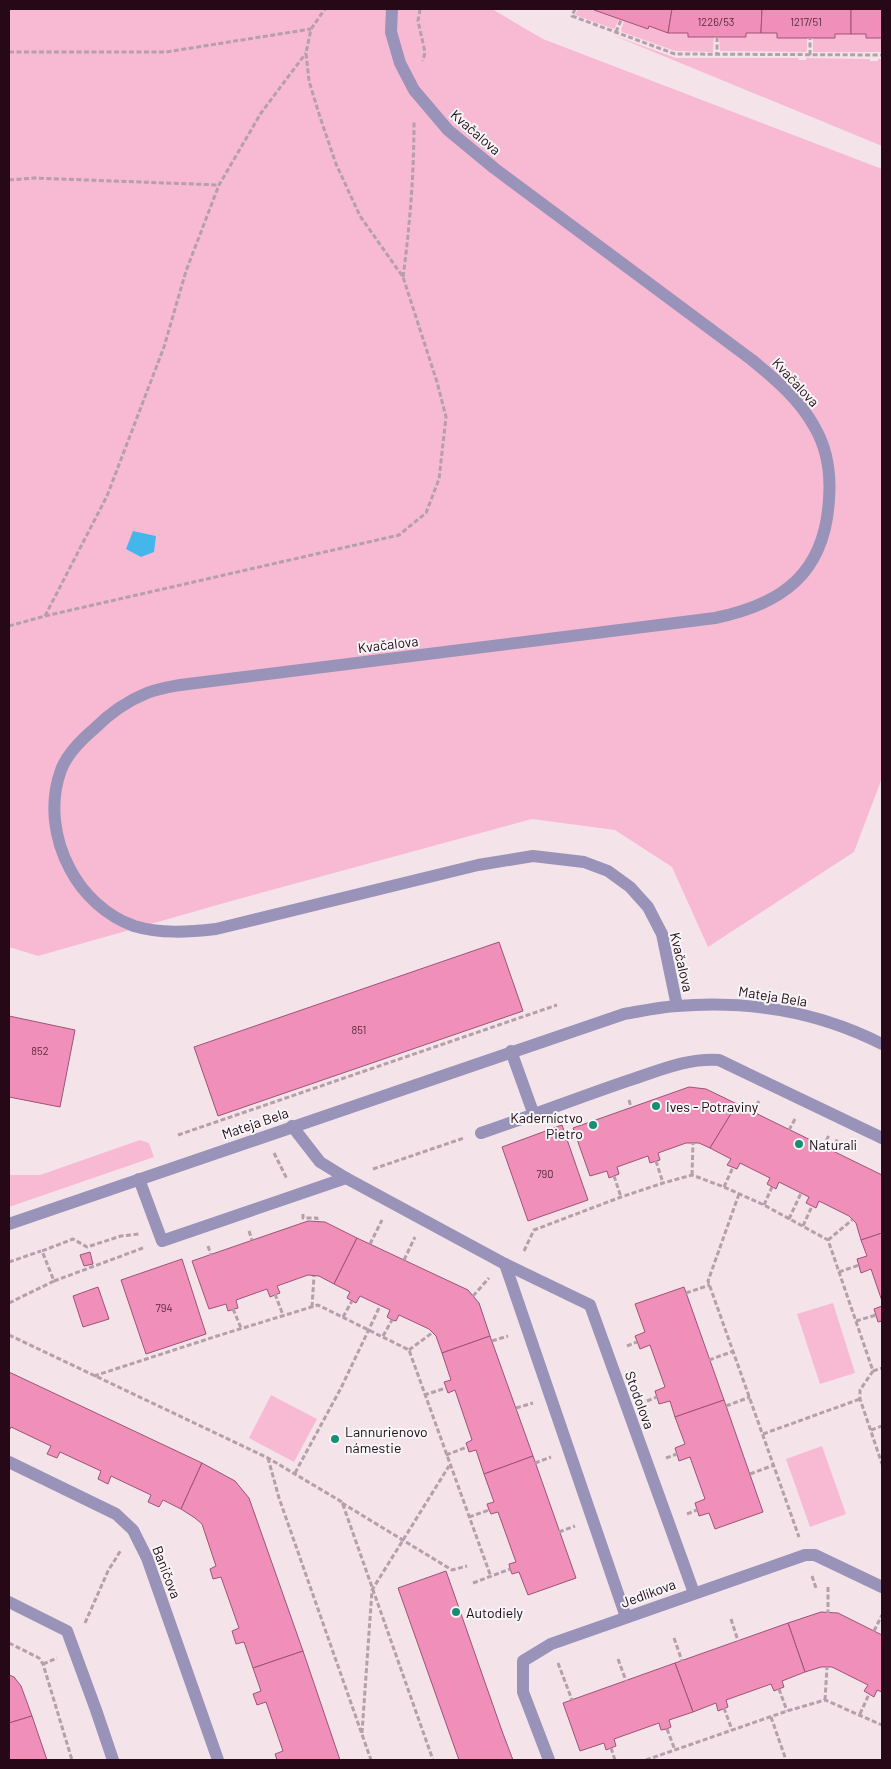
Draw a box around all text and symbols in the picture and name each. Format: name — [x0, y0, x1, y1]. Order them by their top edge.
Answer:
house number: 1226/53 — [697, 15, 735, 28]
house number: 1217/51 — [790, 15, 822, 28]
street label: Kvačalova — [448, 106, 504, 158]
street label: Kvačalova — [769, 354, 823, 410]
street label: Kvačalova — [357, 632, 419, 656]
street label: Kvačalova — [667, 931, 697, 993]
street label: Mateja Bela — [737, 982, 809, 1010]
house number: 851 — [352, 1023, 366, 1036]
house number: 852 — [31, 1044, 49, 1057]
place label: Ives - Potraviny — [666, 1098, 759, 1115]
marker: Ives - Potraviny — [650, 1100, 662, 1112]
street label: Mateja Bela — [219, 1104, 291, 1142]
place label: Kaderníctvo Pietro — [510, 1109, 583, 1142]
marker: Kaderníctvo Pietro — [587, 1119, 599, 1131]
place label: Naturali — [809, 1136, 857, 1153]
marker: Naturali — [793, 1138, 805, 1150]
house number: 790 — [536, 1167, 554, 1180]
house number: 794 — [156, 1301, 173, 1314]
street label: Stodolova — [622, 1369, 658, 1431]
place label: Lannurienovo námestie — [345, 1423, 428, 1456]
marker: Lannurienovo námestie — [329, 1433, 341, 1445]
street label: Baničova — [149, 1543, 185, 1601]
street label: Jedlíkova — [618, 1575, 678, 1611]
place label: Autodiely — [466, 1604, 523, 1621]
marker: Autodiely — [450, 1606, 462, 1618]

